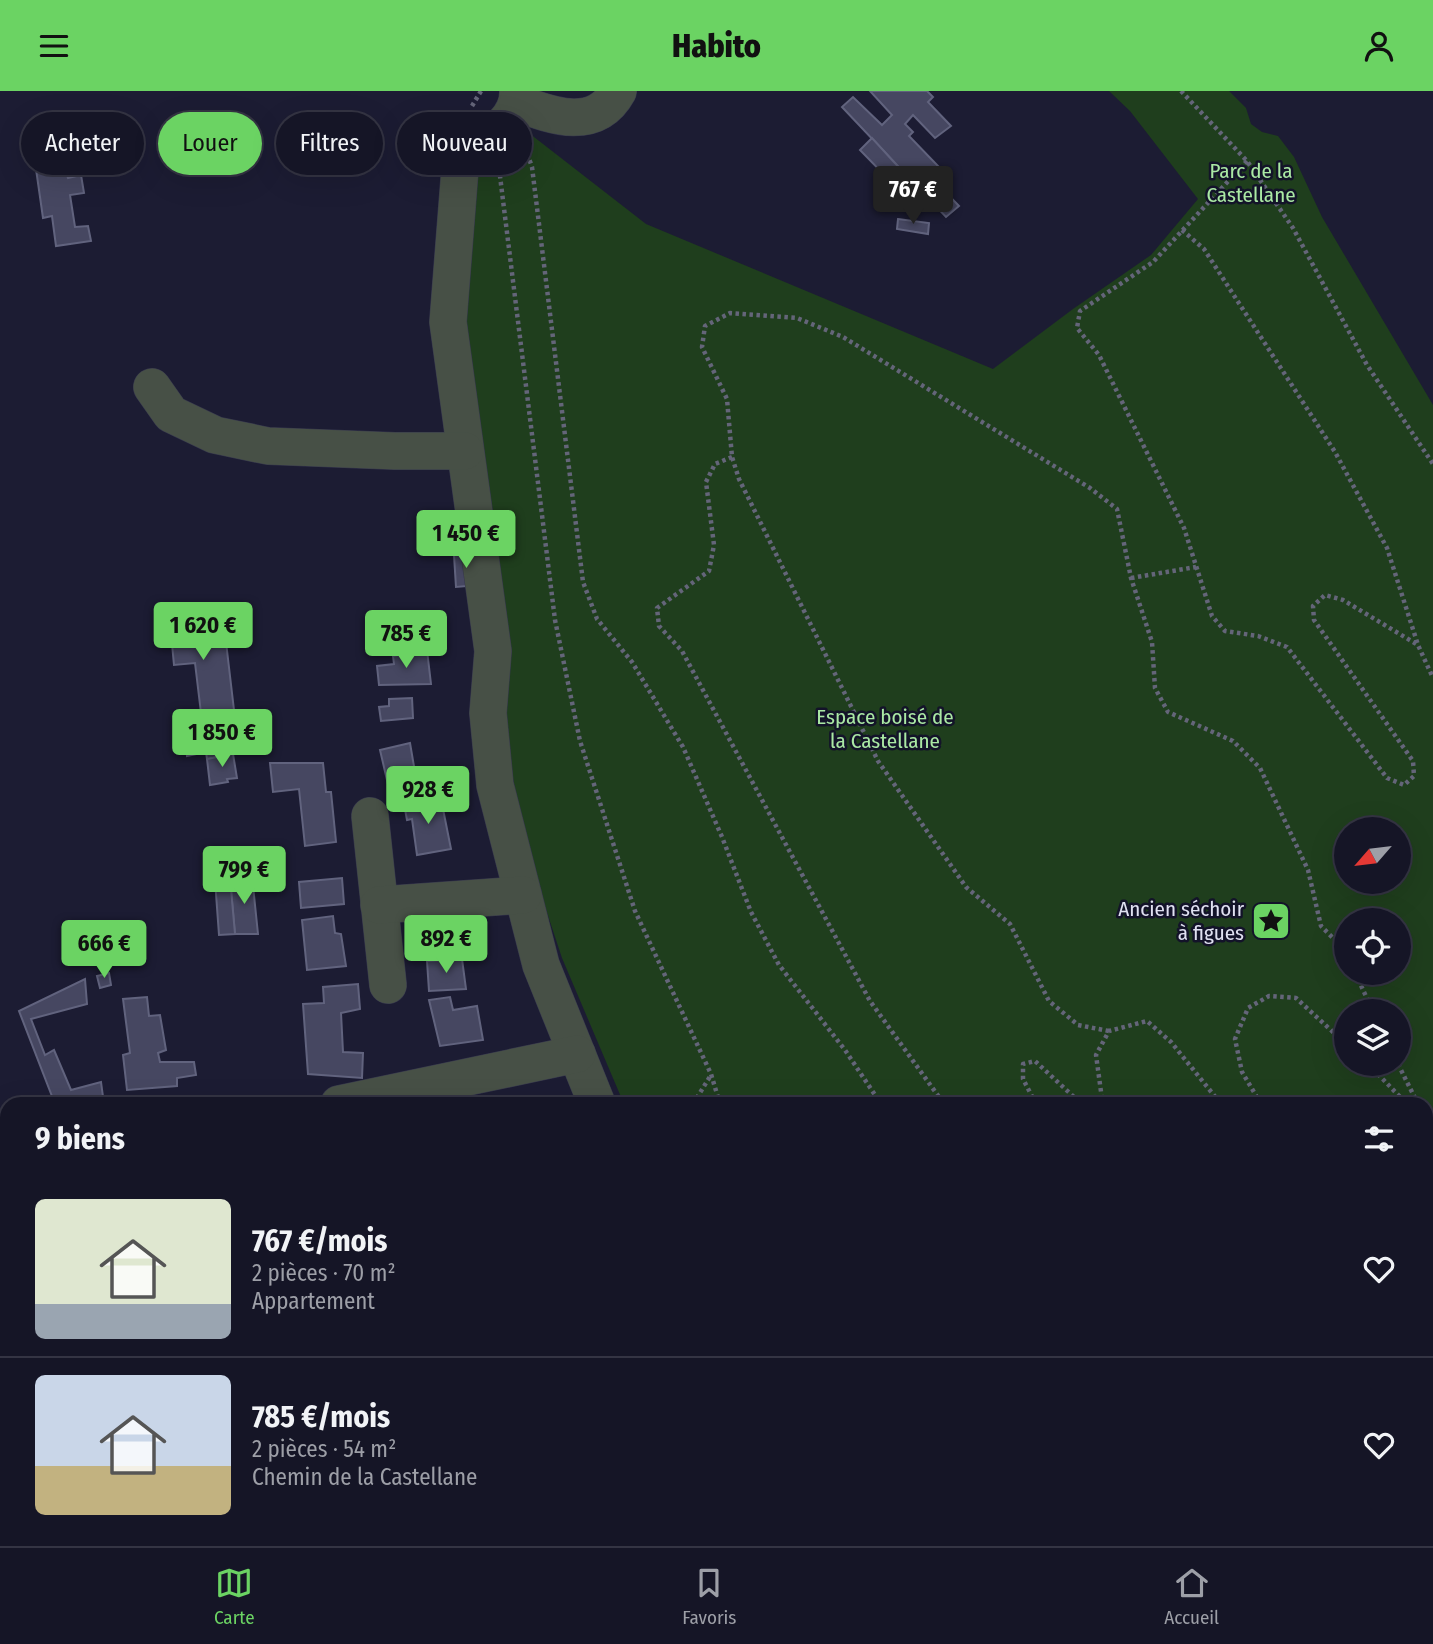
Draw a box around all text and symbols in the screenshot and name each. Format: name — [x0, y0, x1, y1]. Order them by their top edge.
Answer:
icon: menu — [35, 27, 73, 65]
text: Habito — [672, 27, 761, 65]
icon: person — [1360, 27, 1398, 65]
chip: Acheter — [21, 112, 144, 175]
chip: Louer — [158, 112, 262, 175]
chip: Filtres — [276, 112, 383, 175]
chip: Nouveau — [397, 112, 532, 175]
park label: Parc de la Castellane — [1206, 158, 1296, 208]
pin: 767 € — [864, 167, 962, 226]
text: 767 € — [889, 175, 937, 203]
pin: 1 450 € — [401, 511, 531, 570]
text: 1 450 € — [432, 519, 500, 547]
pin: 1 620 € — [138, 603, 268, 662]
text: 1 620 € — [170, 611, 236, 639]
pin: 785 € — [357, 611, 455, 670]
text: 785 € — [381, 619, 431, 647]
park label: Espace boisé de la Castellane — [816, 704, 954, 754]
pin: 1 850 € — [157, 709, 287, 769]
text: 1 850 € — [188, 718, 256, 746]
pin: 928 € — [379, 767, 477, 826]
text: 928 € — [402, 775, 454, 803]
north arrow — [1334, 817, 1410, 894]
map controls — [1334, 817, 1411, 1076]
pin: 799 € — [195, 847, 293, 906]
text: 799 € — [219, 855, 269, 883]
place label: Ancien séchoir à figues — [1118, 896, 1245, 946]
place icon: Ancien séchoir à figues — [1250, 900, 1292, 942]
button: locate — [1334, 908, 1411, 985]
pin: 892 € — [397, 915, 495, 975]
pin: 666 € — [55, 921, 153, 980]
text: 892 € — [420, 924, 472, 952]
text: 666 € — [77, 929, 131, 957]
button: layers — [1334, 999, 1411, 1076]
icon: filters — [1360, 1120, 1398, 1158]
text: 9 biens — [35, 1121, 125, 1157]
text: 767 €/mois — [252, 1223, 387, 1259]
icon: home — [91, 1227, 175, 1311]
icon: heart — [1360, 1250, 1398, 1288]
text: 2 pièces · 70 m² — [252, 1259, 396, 1287]
text: Appartement — [252, 1287, 375, 1315]
text: 785 €/mois — [252, 1399, 390, 1435]
icon: home — [91, 1403, 175, 1487]
icon: heart — [1360, 1426, 1398, 1464]
text: 2 pièces · 54 m² — [252, 1435, 396, 1463]
text: Chemin de la Castellane — [252, 1463, 477, 1491]
tab: Carte — [214, 1564, 255, 1629]
tab: Favoris — [682, 1564, 736, 1629]
tab: Accueil — [1164, 1564, 1219, 1629]

